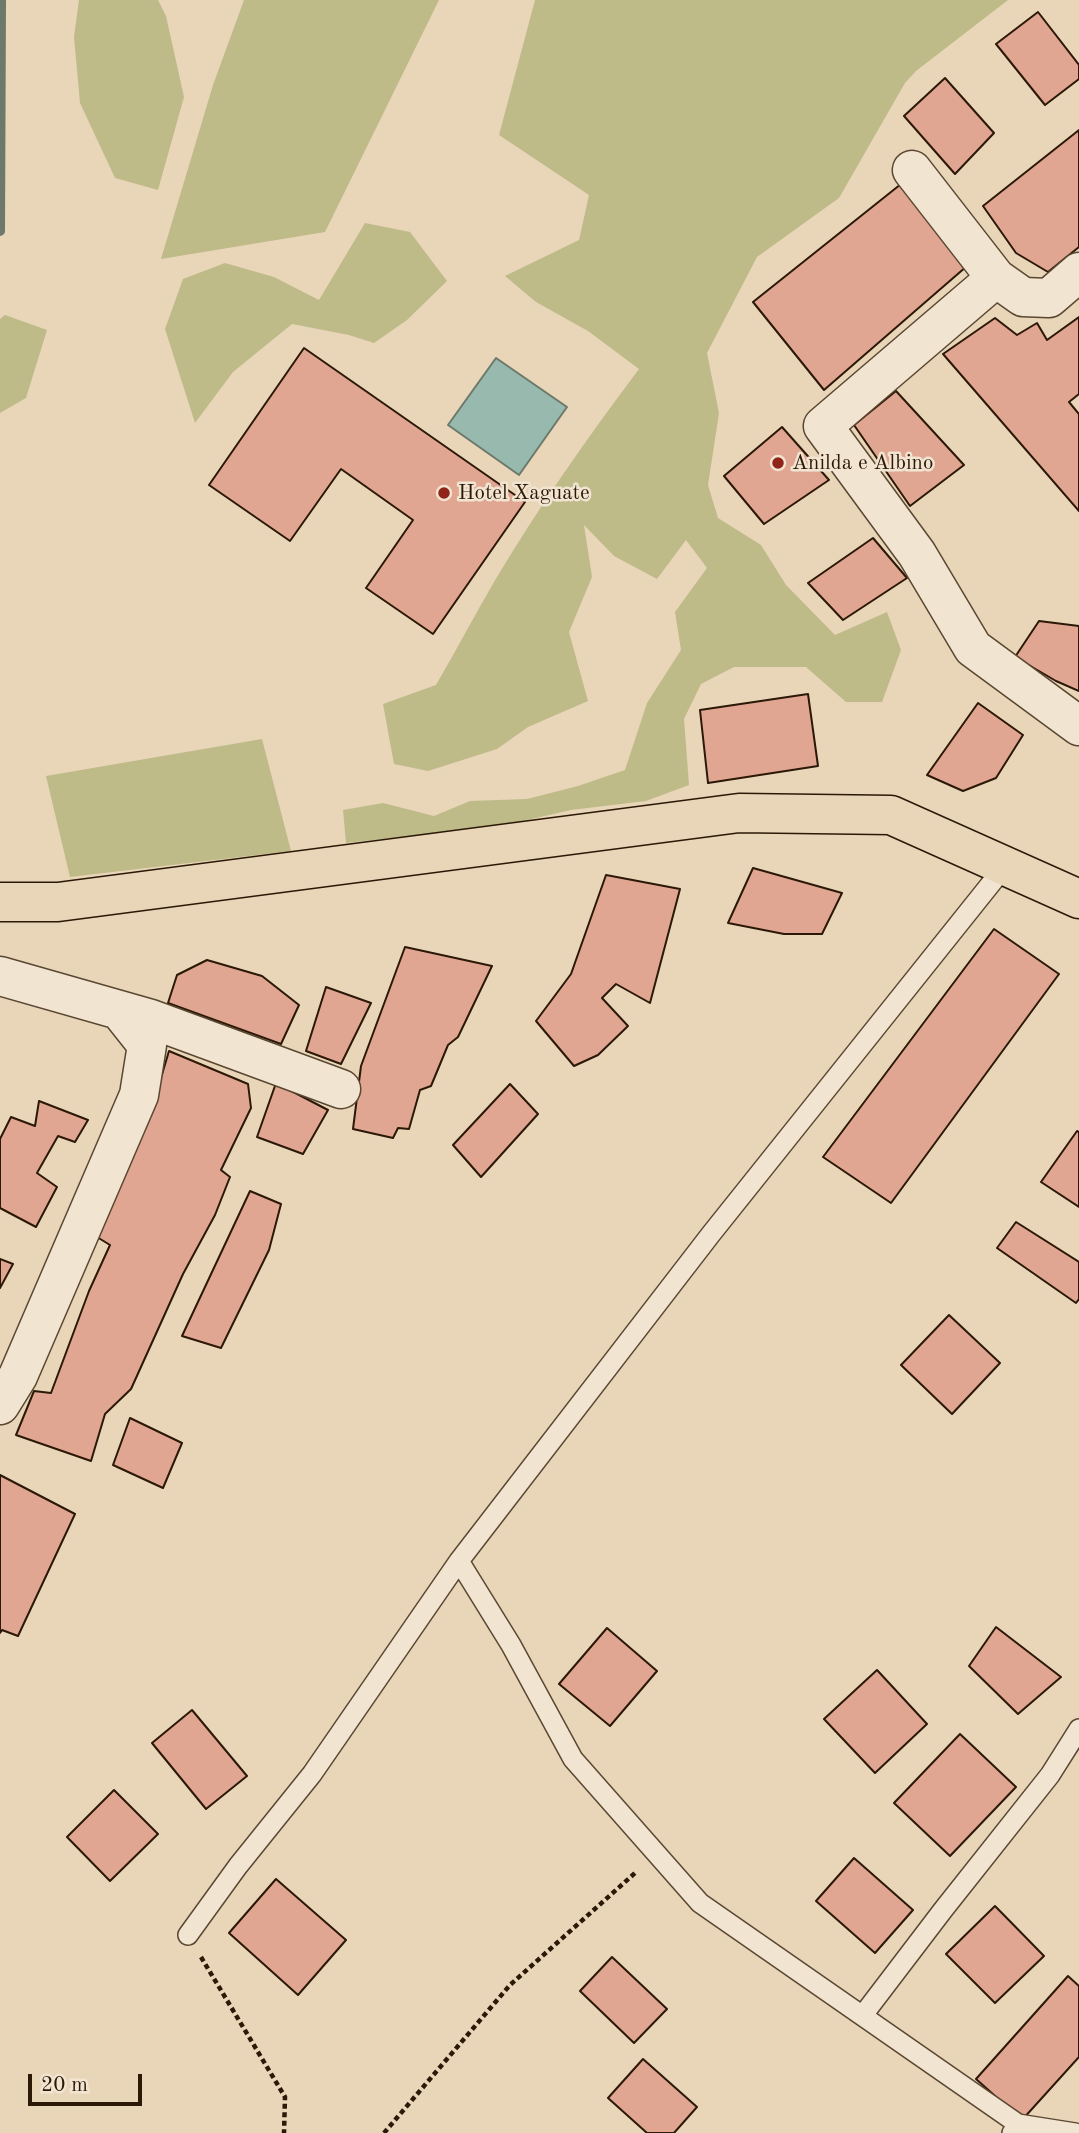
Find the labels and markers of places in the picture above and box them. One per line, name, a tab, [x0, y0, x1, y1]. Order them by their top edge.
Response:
place label: Anilda e Albino	[792, 450, 933, 476]
marker: Anilda e Albino	[770, 455, 786, 471]
place label: Hotel Xaguate	[458, 480, 590, 506]
marker: Hotel Xaguate	[436, 485, 452, 501]

